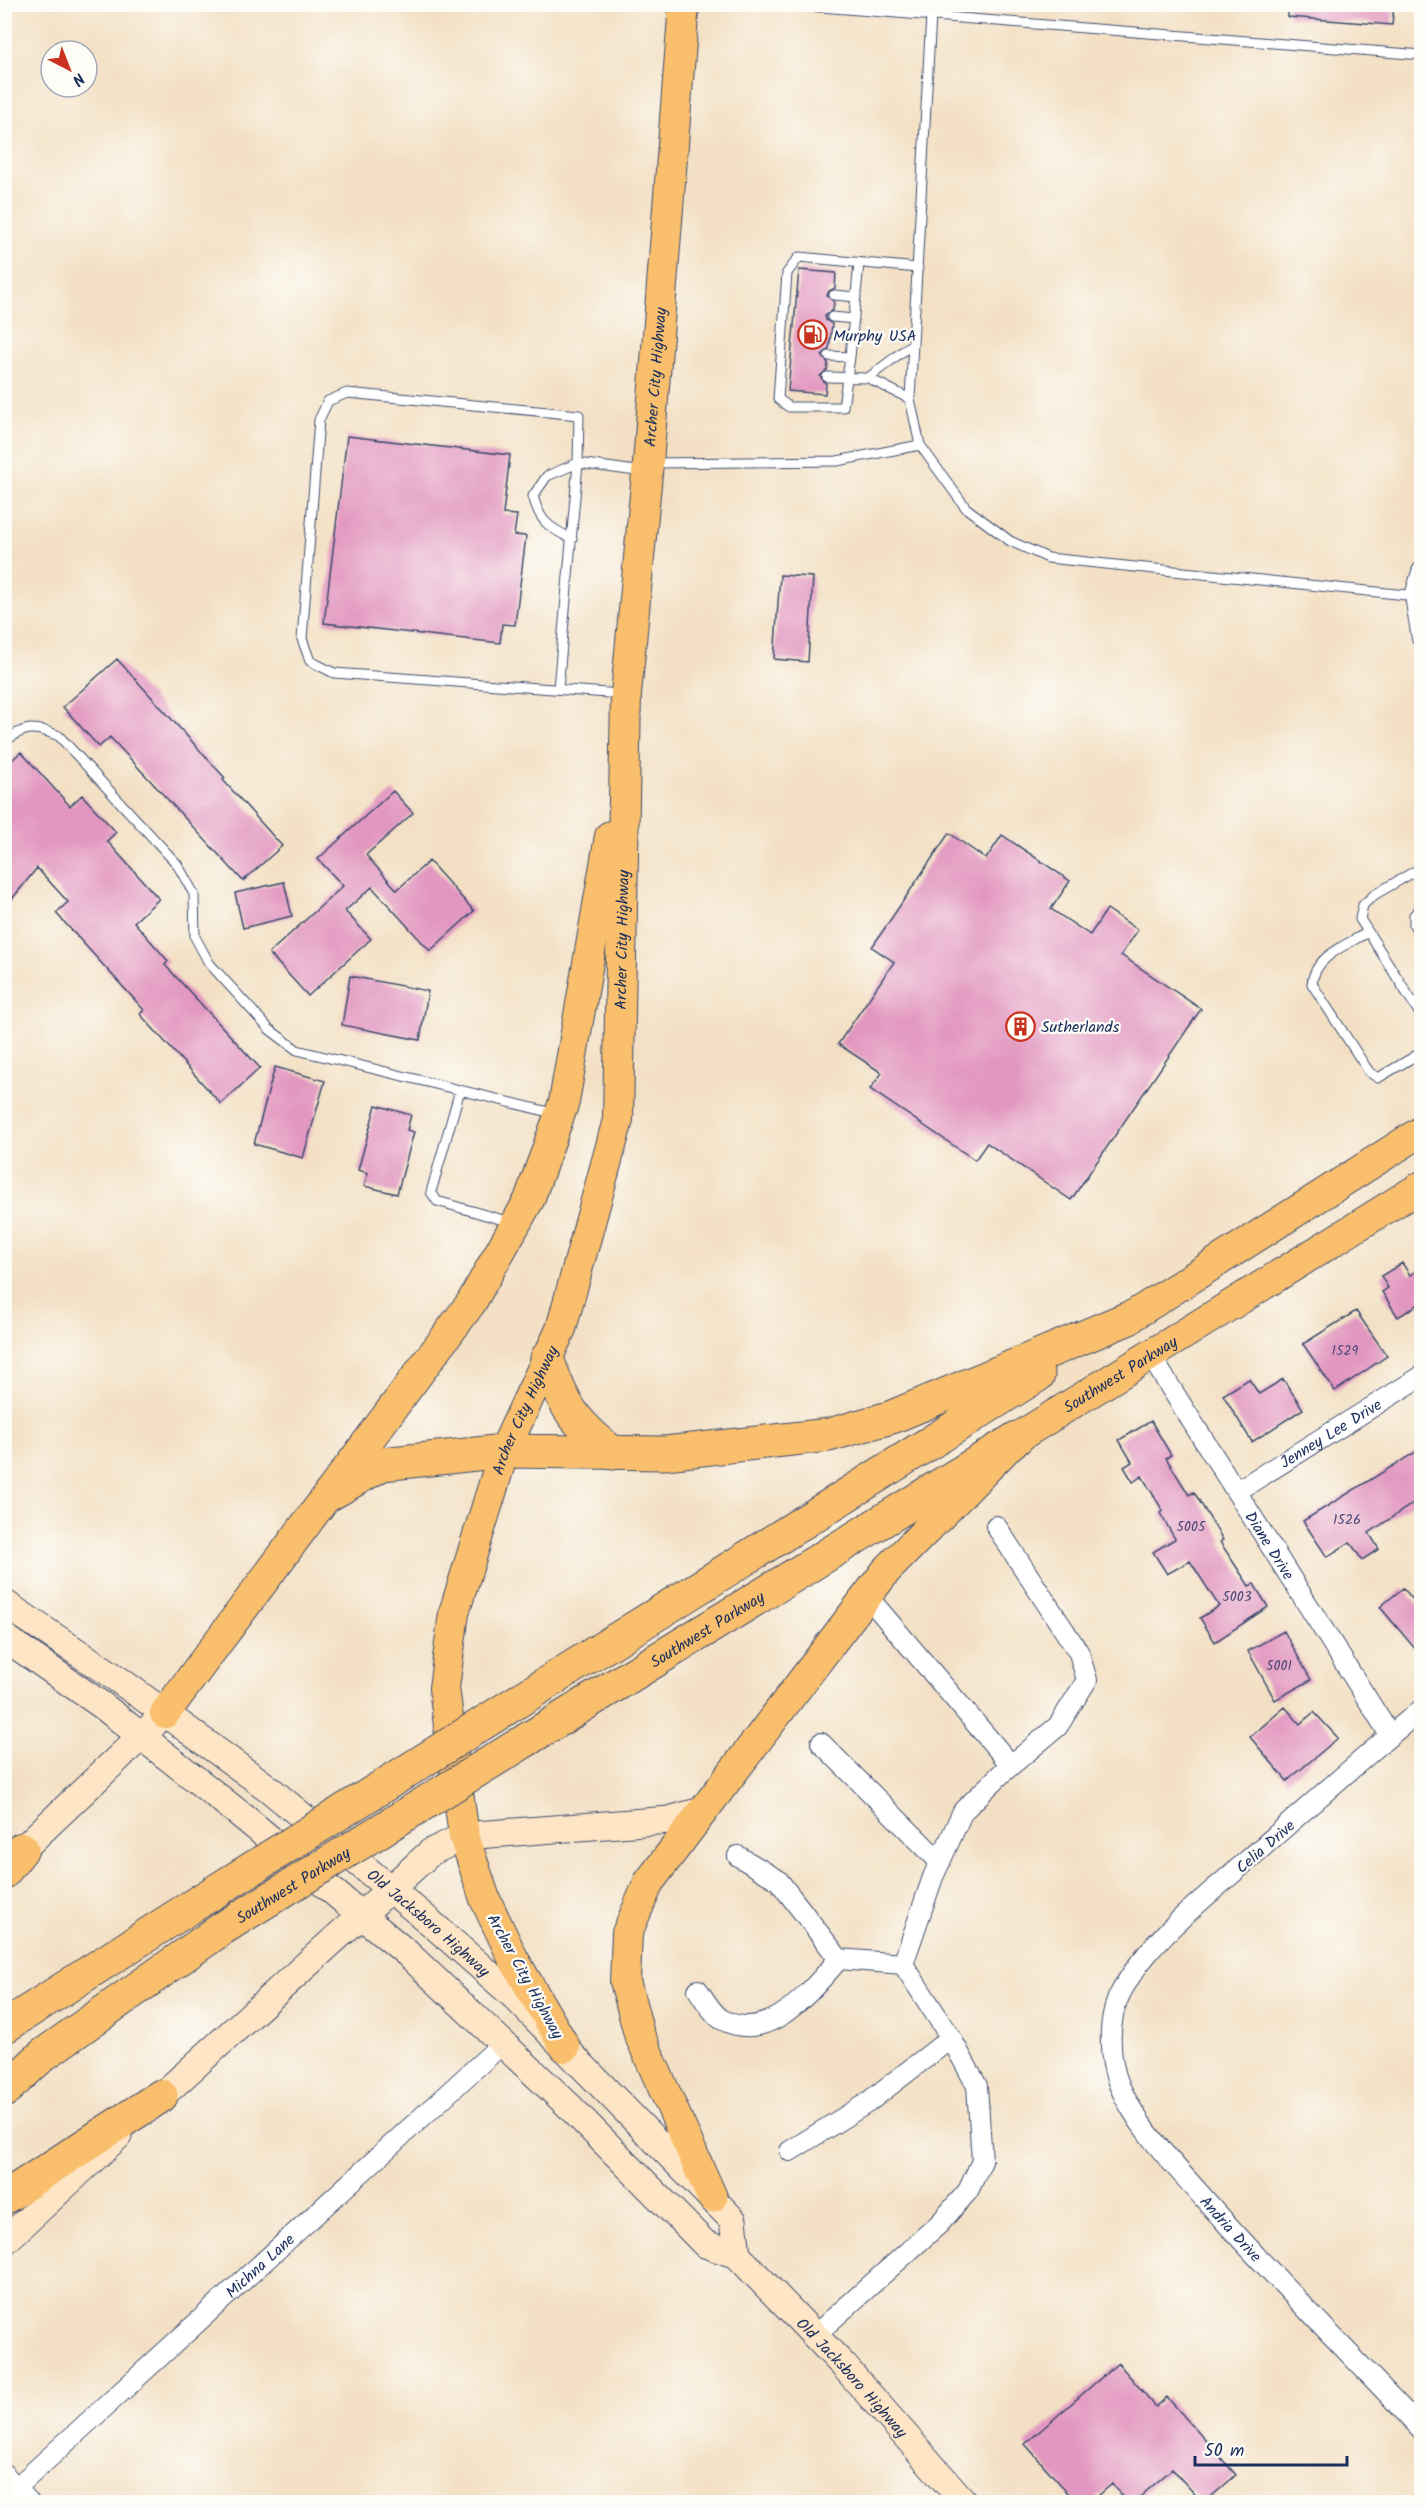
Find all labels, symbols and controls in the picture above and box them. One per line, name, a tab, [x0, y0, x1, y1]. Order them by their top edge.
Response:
north arrow	[39, 39, 99, 99]
text: N	[66, 66, 90, 92]
street label: Archer City Highway	[638, 306, 674, 448]
fuel station icon: Murphy USA	[796, 319, 828, 351]
place label: Murphy USA	[833, 324, 917, 349]
street label: Archer City Highway	[609, 869, 637, 1010]
building icon: Sutherlands	[1004, 1010, 1036, 1042]
place label: Sutherlands	[1041, 1015, 1119, 1040]
street label: Southwest Parkway	[1059, 1330, 1183, 1420]
house number: 1529	[1332, 1340, 1359, 1362]
street label: Archer City Highway	[486, 1341, 566, 1478]
street label: Jenney Lee Drive	[1275, 1393, 1387, 1475]
street label: Diane Drive	[1238, 1507, 1300, 1585]
house number: 1526	[1333, 1509, 1361, 1531]
house number: 5005	[1176, 1516, 1207, 1538]
street label: Southwest Parkway	[645, 1585, 770, 1675]
house number: 5003	[1222, 1586, 1252, 1608]
house number: 5001	[1266, 1655, 1292, 1677]
street label: Celia Drive	[1231, 1814, 1301, 1880]
street label: Southwest Parkway	[231, 1841, 356, 1931]
street label: Old Jacksboro Highway	[361, 1863, 496, 1984]
street label: Archer City Highway	[480, 1910, 570, 2044]
street label: Andria Drive	[1193, 2191, 1267, 2269]
street label: Michna Lane	[220, 2228, 301, 2305]
street label: Old Jacksboro Highway	[790, 2312, 913, 2445]
scale bar	[1195, 2429, 1346, 2467]
text: 50 m	[1204, 2437, 1244, 2466]

